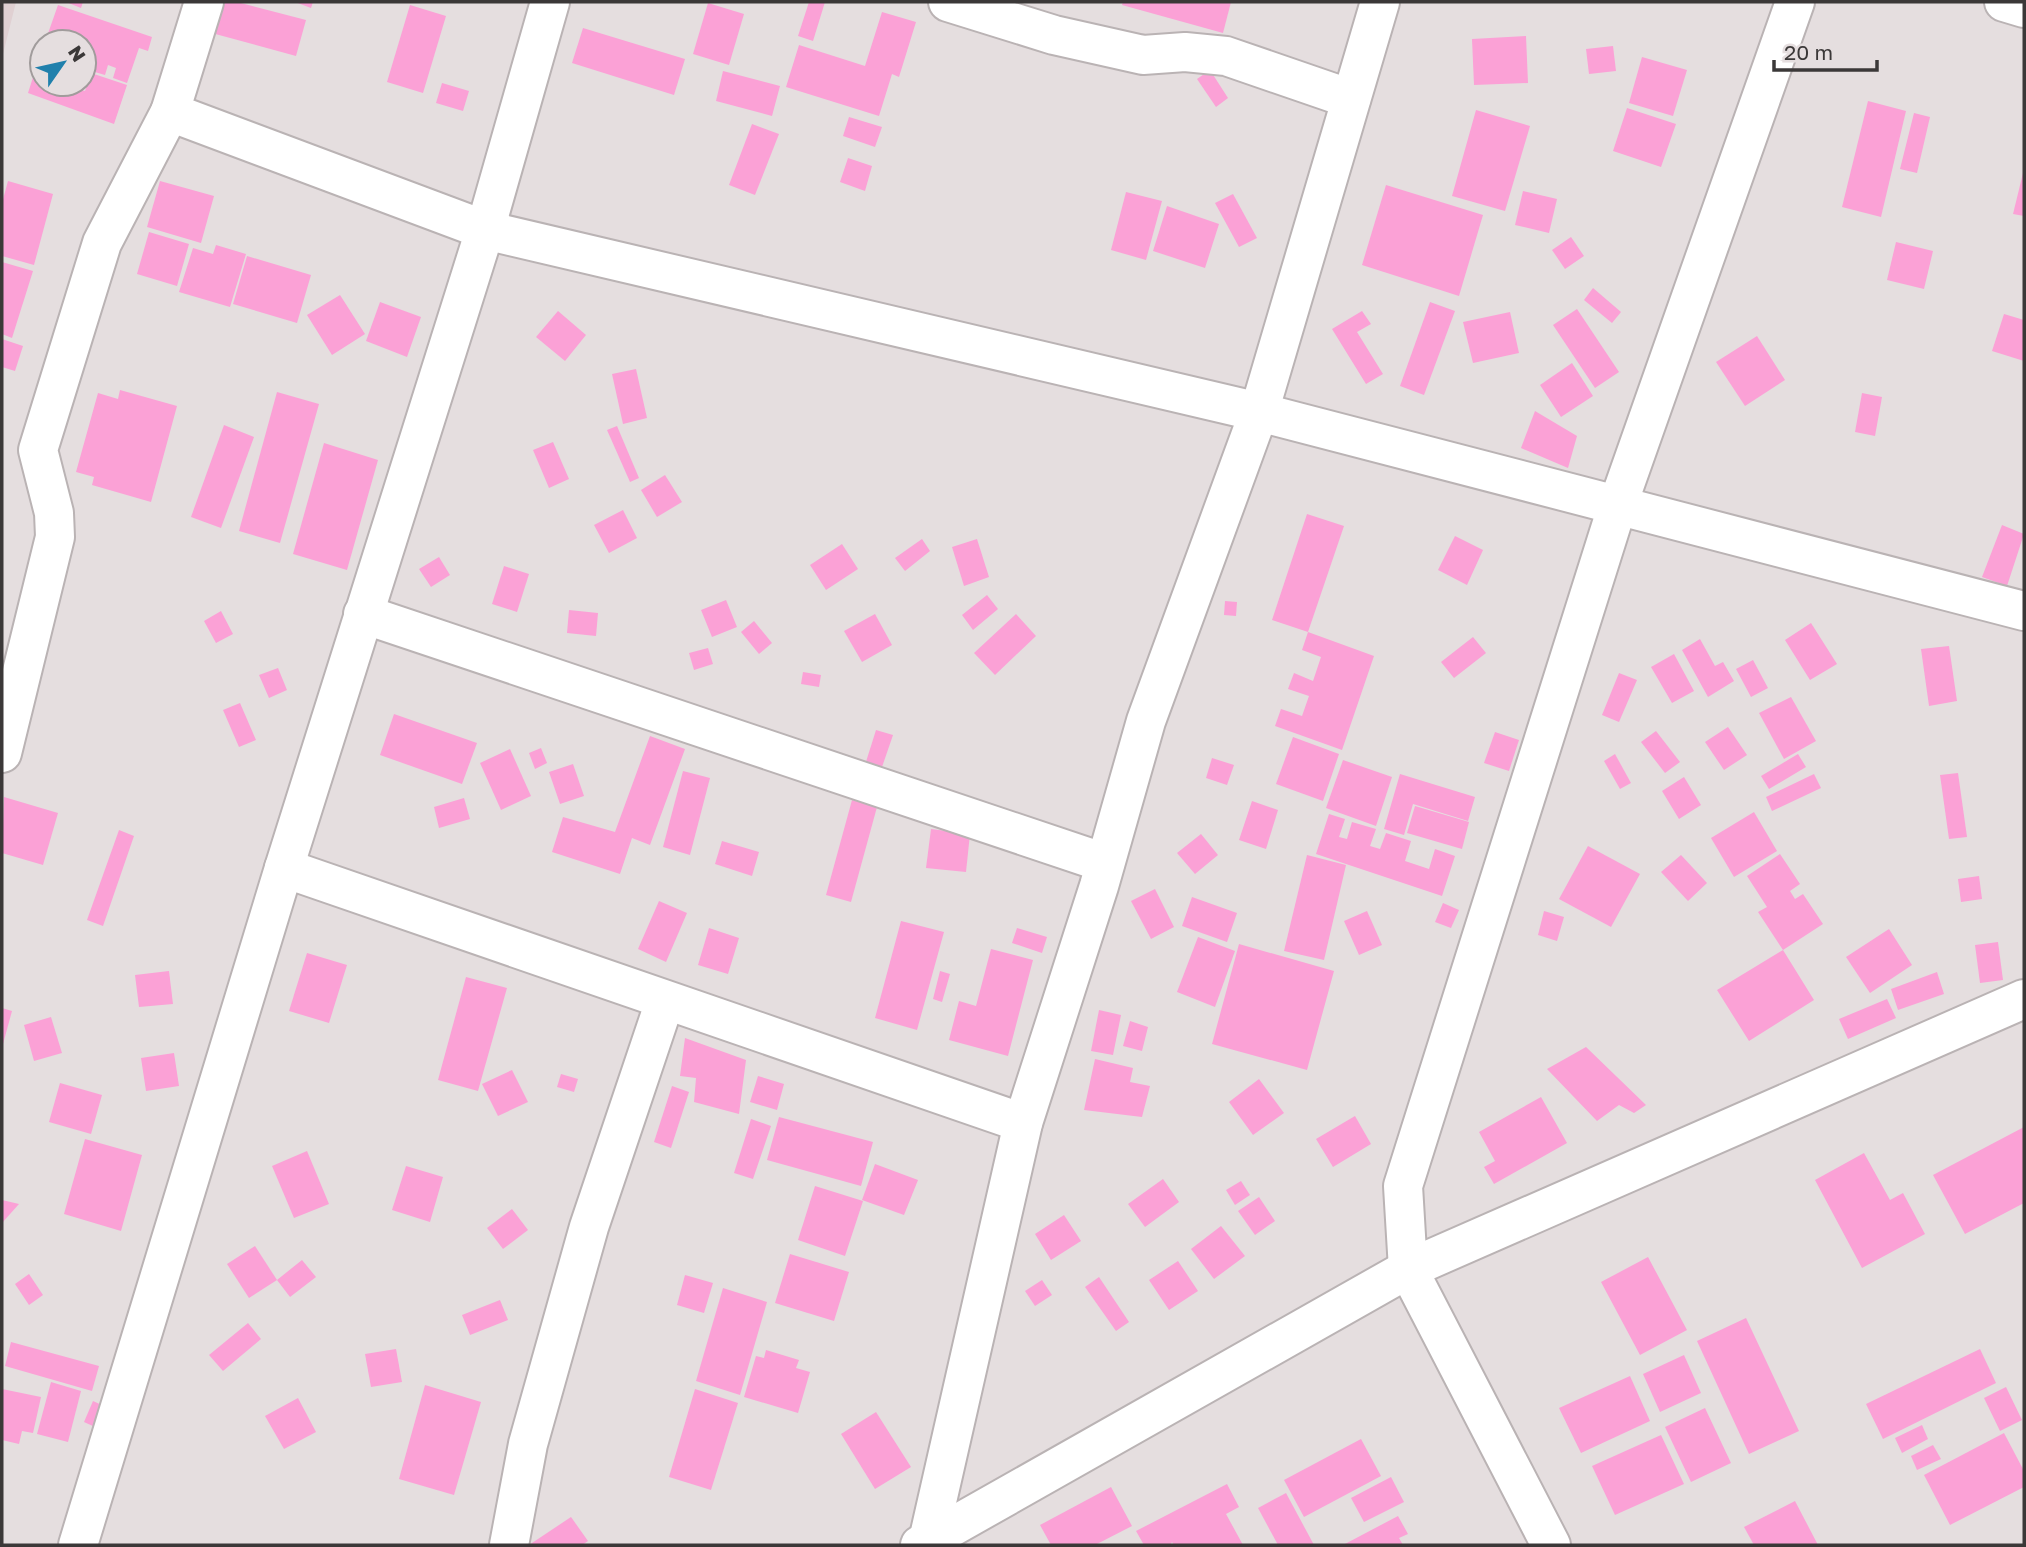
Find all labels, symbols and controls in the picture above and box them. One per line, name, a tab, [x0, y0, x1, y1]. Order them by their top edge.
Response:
north arrow	[28, 28, 98, 98]
scale bar	[1774, 28, 1877, 72]
text: 20 m	[1784, 39, 1833, 65]
text: N	[64, 41, 91, 66]

